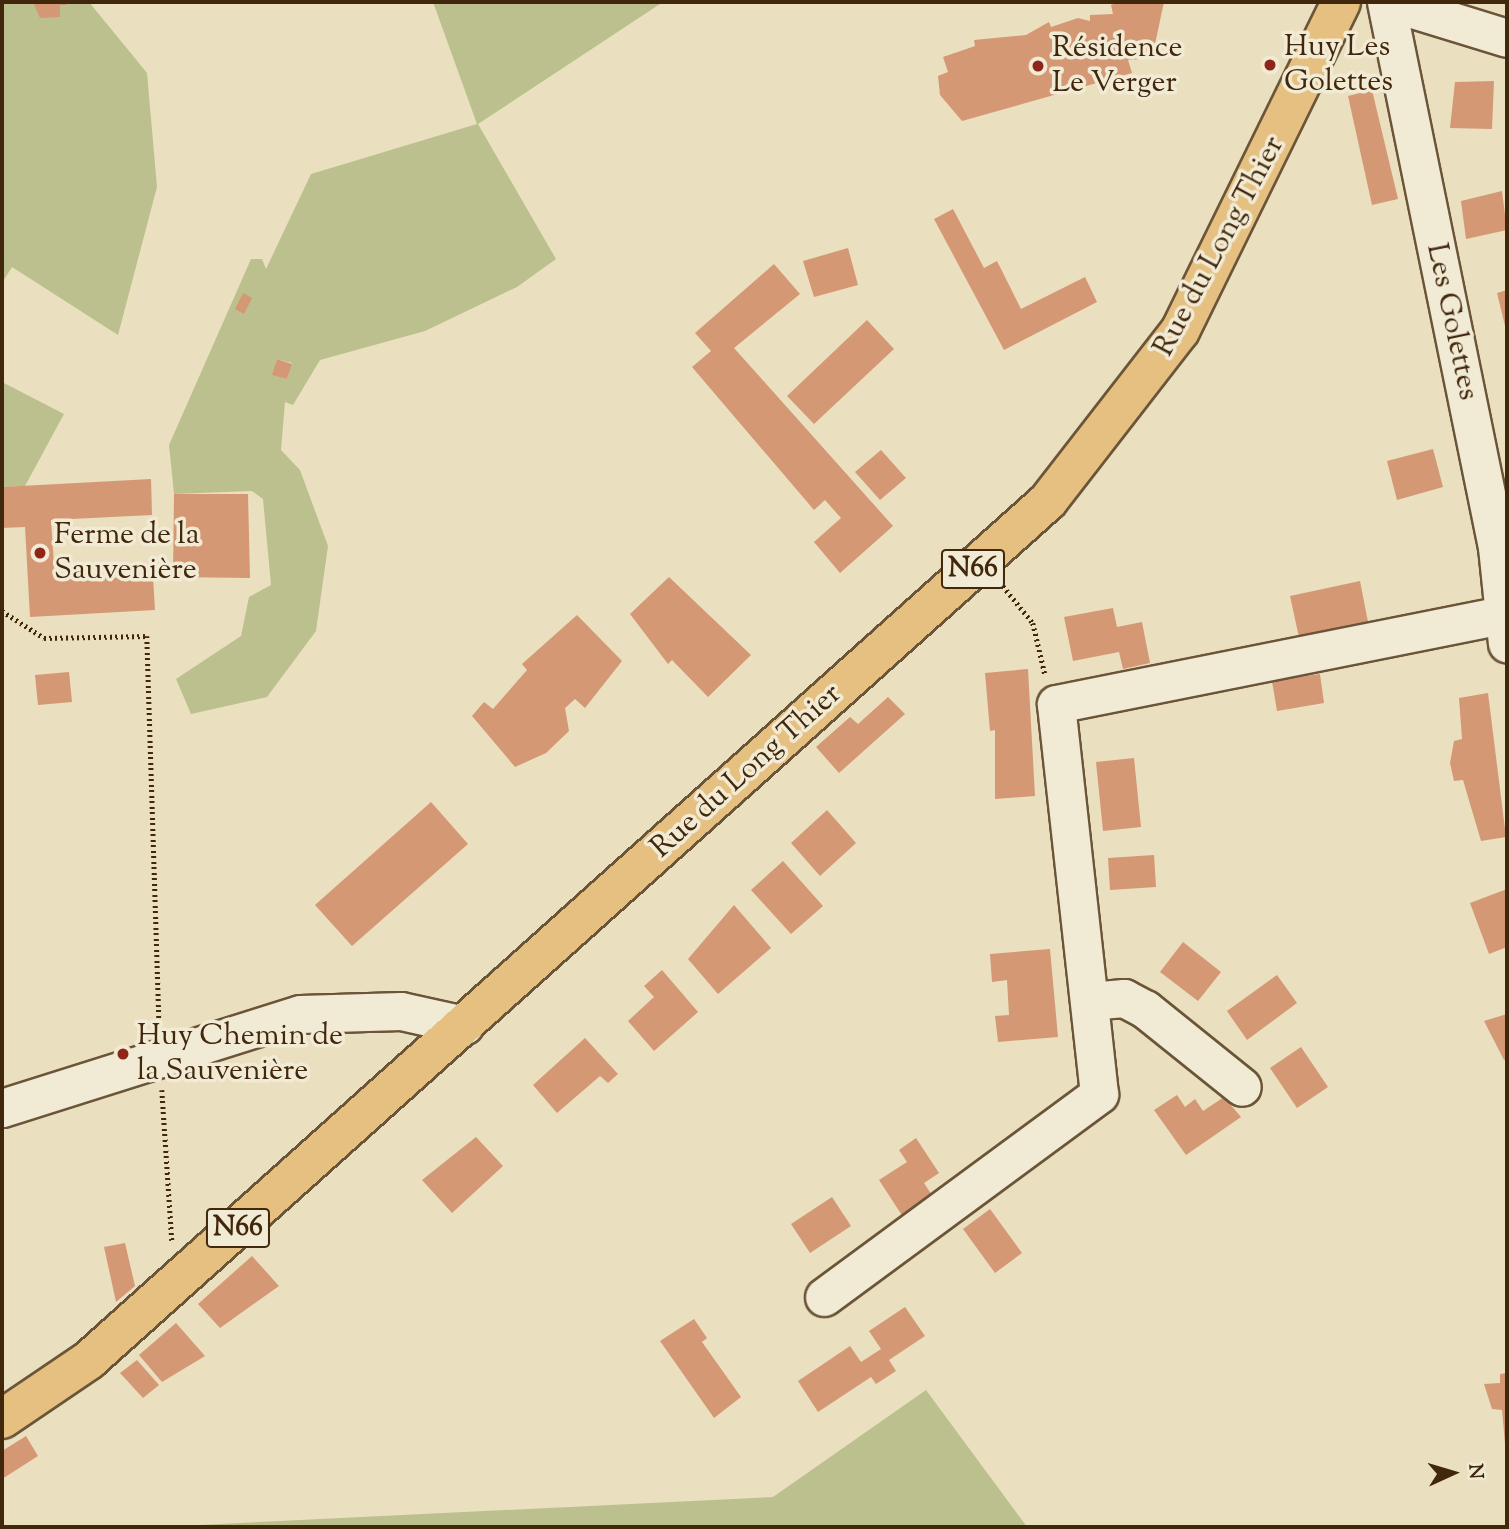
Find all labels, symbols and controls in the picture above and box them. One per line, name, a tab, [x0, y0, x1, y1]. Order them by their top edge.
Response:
place label: Huy Les Golettes	[1284, 30, 1393, 100]
place label: Résidence Le Verger	[1052, 31, 1182, 102]
marker: Huy Les Golettes	[1262, 57, 1278, 73]
marker: Résidence Le Verger	[1030, 58, 1046, 74]
street label: Rue du Long Thier	[1147, 131, 1293, 363]
street label: Les Golettes	[1417, 240, 1485, 404]
place label: Ferme de la Sauvenière	[54, 518, 199, 588]
road number: N66	[940, 544, 1006, 594]
marker: Ferme de la Sauvenière	[32, 545, 48, 561]
street label: Rue du Long Thier	[644, 677, 850, 867]
place label: Huy Chemin de la Sauvenière	[137, 1019, 343, 1090]
marker: Huy Chemin de la Sauvenière	[115, 1046, 131, 1062]
road number: N66	[205, 1204, 271, 1252]
north arrow	[1418, 1438, 1488, 1508]
text: N	[1460, 1463, 1488, 1480]

